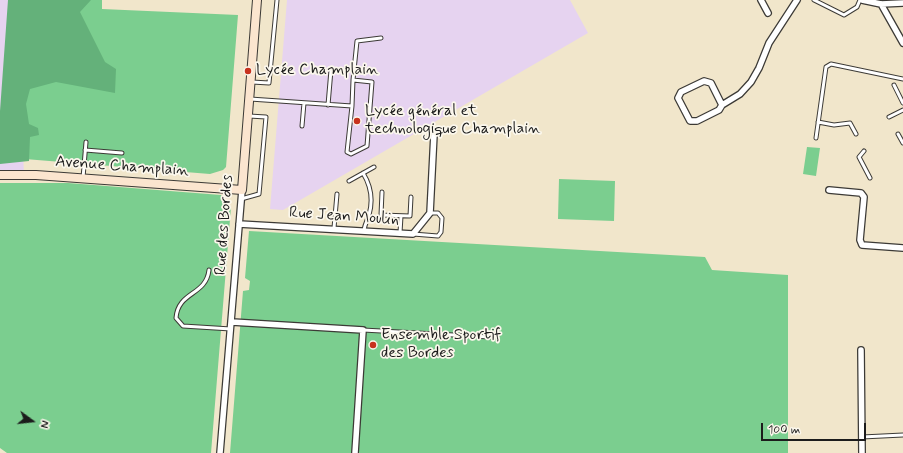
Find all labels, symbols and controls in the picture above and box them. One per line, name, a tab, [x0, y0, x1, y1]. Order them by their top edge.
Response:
place label: Lycée Champlain	[256, 61, 378, 81]
marker: Lycée Champlain	[243, 66, 253, 76]
place label: Lycée général et technologique Champlain	[365, 102, 540, 140]
marker: Lycée général et technologique Champlain	[352, 116, 362, 126]
street label: Avenue Champlain	[55, 153, 189, 181]
street label: Rue des Bordes	[212, 174, 238, 276]
street label: Rue Jean Moulin	[288, 204, 400, 230]
place label: Ensemble Sportif des Bordes	[381, 326, 501, 364]
marker: Ensemble Sportif des Bordes	[368, 340, 378, 350]
north arrow	[12, 401, 52, 441]
scale bar	[763, 415, 868, 441]
text: N	[36, 419, 51, 429]
text: 100 m	[768, 422, 800, 438]

